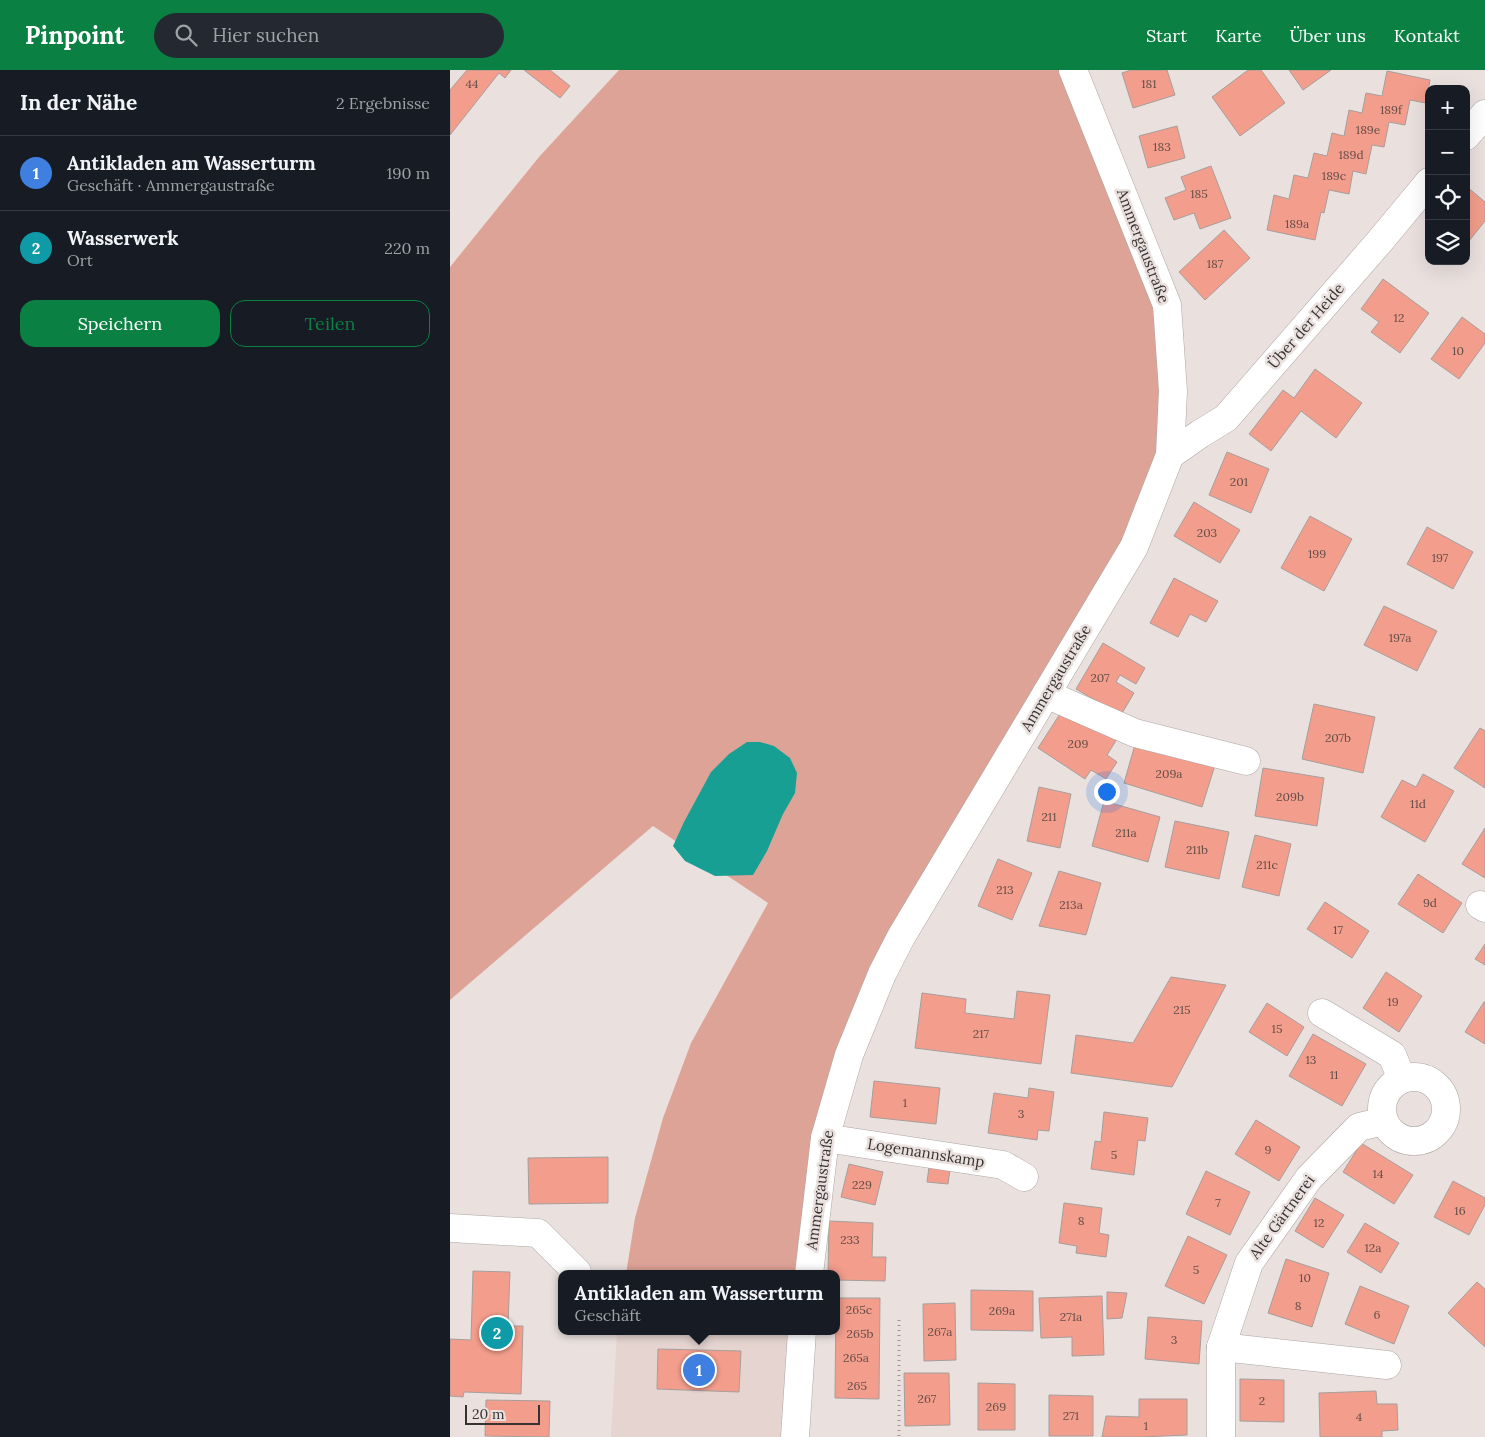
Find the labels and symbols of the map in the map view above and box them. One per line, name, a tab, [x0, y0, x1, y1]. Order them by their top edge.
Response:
house number: 44	[465, 76, 479, 91]
house number: 181	[1141, 76, 1157, 91]
house number: 189f	[1380, 102, 1403, 117]
house number: 189e	[1356, 122, 1381, 137]
house number: 183	[1153, 139, 1171, 154]
house number: 189d	[1338, 147, 1364, 162]
house number: 189c	[1322, 168, 1346, 183]
street label: Ammergaustraße	[1113, 185, 1174, 306]
house number: 185	[1190, 186, 1208, 201]
house number: 189a	[1285, 216, 1309, 231]
house number: 187	[1207, 256, 1224, 271]
street label: Über der Heide	[1263, 279, 1348, 372]
house number: 12	[1394, 310, 1404, 325]
house number: 10	[1452, 343, 1464, 358]
house number: 201	[1230, 474, 1248, 489]
house number: 203	[1197, 525, 1218, 540]
house number: 199	[1308, 546, 1326, 561]
house number: 197	[1432, 550, 1449, 565]
street label: Ammergaustraße	[1016, 621, 1095, 735]
house number: 197a	[1389, 630, 1411, 645]
house number: 207	[1090, 670, 1110, 685]
house number: 207b	[1325, 730, 1351, 745]
house number: 209	[1068, 736, 1088, 751]
house number: 209a	[1155, 766, 1183, 781]
your location	[1094, 779, 1120, 805]
house number: 209b	[1276, 789, 1304, 804]
house number: 11d	[1410, 796, 1426, 811]
house number: 211	[1041, 809, 1057, 824]
house number: 211a	[1115, 825, 1137, 840]
house number: 211b	[1186, 842, 1208, 857]
house number: 211c	[1256, 857, 1278, 872]
house number: 213	[996, 882, 1014, 897]
house number: 9d	[1423, 895, 1437, 910]
house number: 213a	[1059, 897, 1083, 912]
house number: 17	[1333, 922, 1343, 937]
house number: 19	[1387, 994, 1399, 1009]
house number: 215	[1173, 1002, 1191, 1017]
house number: 15	[1272, 1021, 1282, 1036]
house number: 217	[973, 1026, 990, 1041]
house number: 13	[1305, 1052, 1317, 1067]
house number: 11	[1330, 1067, 1338, 1082]
house number: 1	[903, 1095, 907, 1110]
house number: 3	[1018, 1106, 1025, 1121]
street label: Ammergaustraße	[802, 1129, 837, 1252]
street label: Logemannskamp	[866, 1134, 986, 1171]
house number: 9	[1265, 1142, 1272, 1157]
house number: 5	[1111, 1147, 1117, 1162]
house number: 14	[1373, 1166, 1384, 1181]
street label: Alte Gärtnerei	[1244, 1171, 1318, 1263]
house number: 229	[852, 1177, 872, 1192]
house number: 7	[1215, 1195, 1221, 1210]
house number: 16	[1454, 1203, 1466, 1218]
house number: 8	[1078, 1213, 1085, 1228]
house number: 12	[1314, 1215, 1324, 1230]
house number: 233	[840, 1232, 860, 1247]
house number: 12a	[1364, 1240, 1382, 1255]
house number: 5	[1193, 1262, 1199, 1277]
house number: 10	[1299, 1270, 1311, 1285]
house number: 8	[1295, 1298, 1302, 1313]
house number: 265c	[846, 1302, 872, 1317]
house number: 269a	[989, 1303, 1015, 1318]
house number: 6	[1374, 1307, 1381, 1322]
house number: 271a	[1060, 1309, 1082, 1324]
pin: 2	[481, 1314, 513, 1352]
house number: 267a	[927, 1324, 953, 1339]
house number: 265b	[847, 1326, 873, 1341]
house number: 3	[1171, 1332, 1178, 1347]
house number: 265a	[843, 1350, 869, 1365]
pin: 1	[683, 1351, 715, 1389]
house number: 265	[847, 1378, 867, 1393]
house number: 267	[918, 1391, 937, 1406]
house number: 2	[1259, 1393, 1265, 1408]
house number: 269	[986, 1399, 1006, 1414]
scale bar	[465, 1402, 540, 1425]
house number: 271	[1063, 1408, 1079, 1423]
house number: 4	[1356, 1409, 1363, 1424]
house number: 1	[1144, 1418, 1148, 1433]

